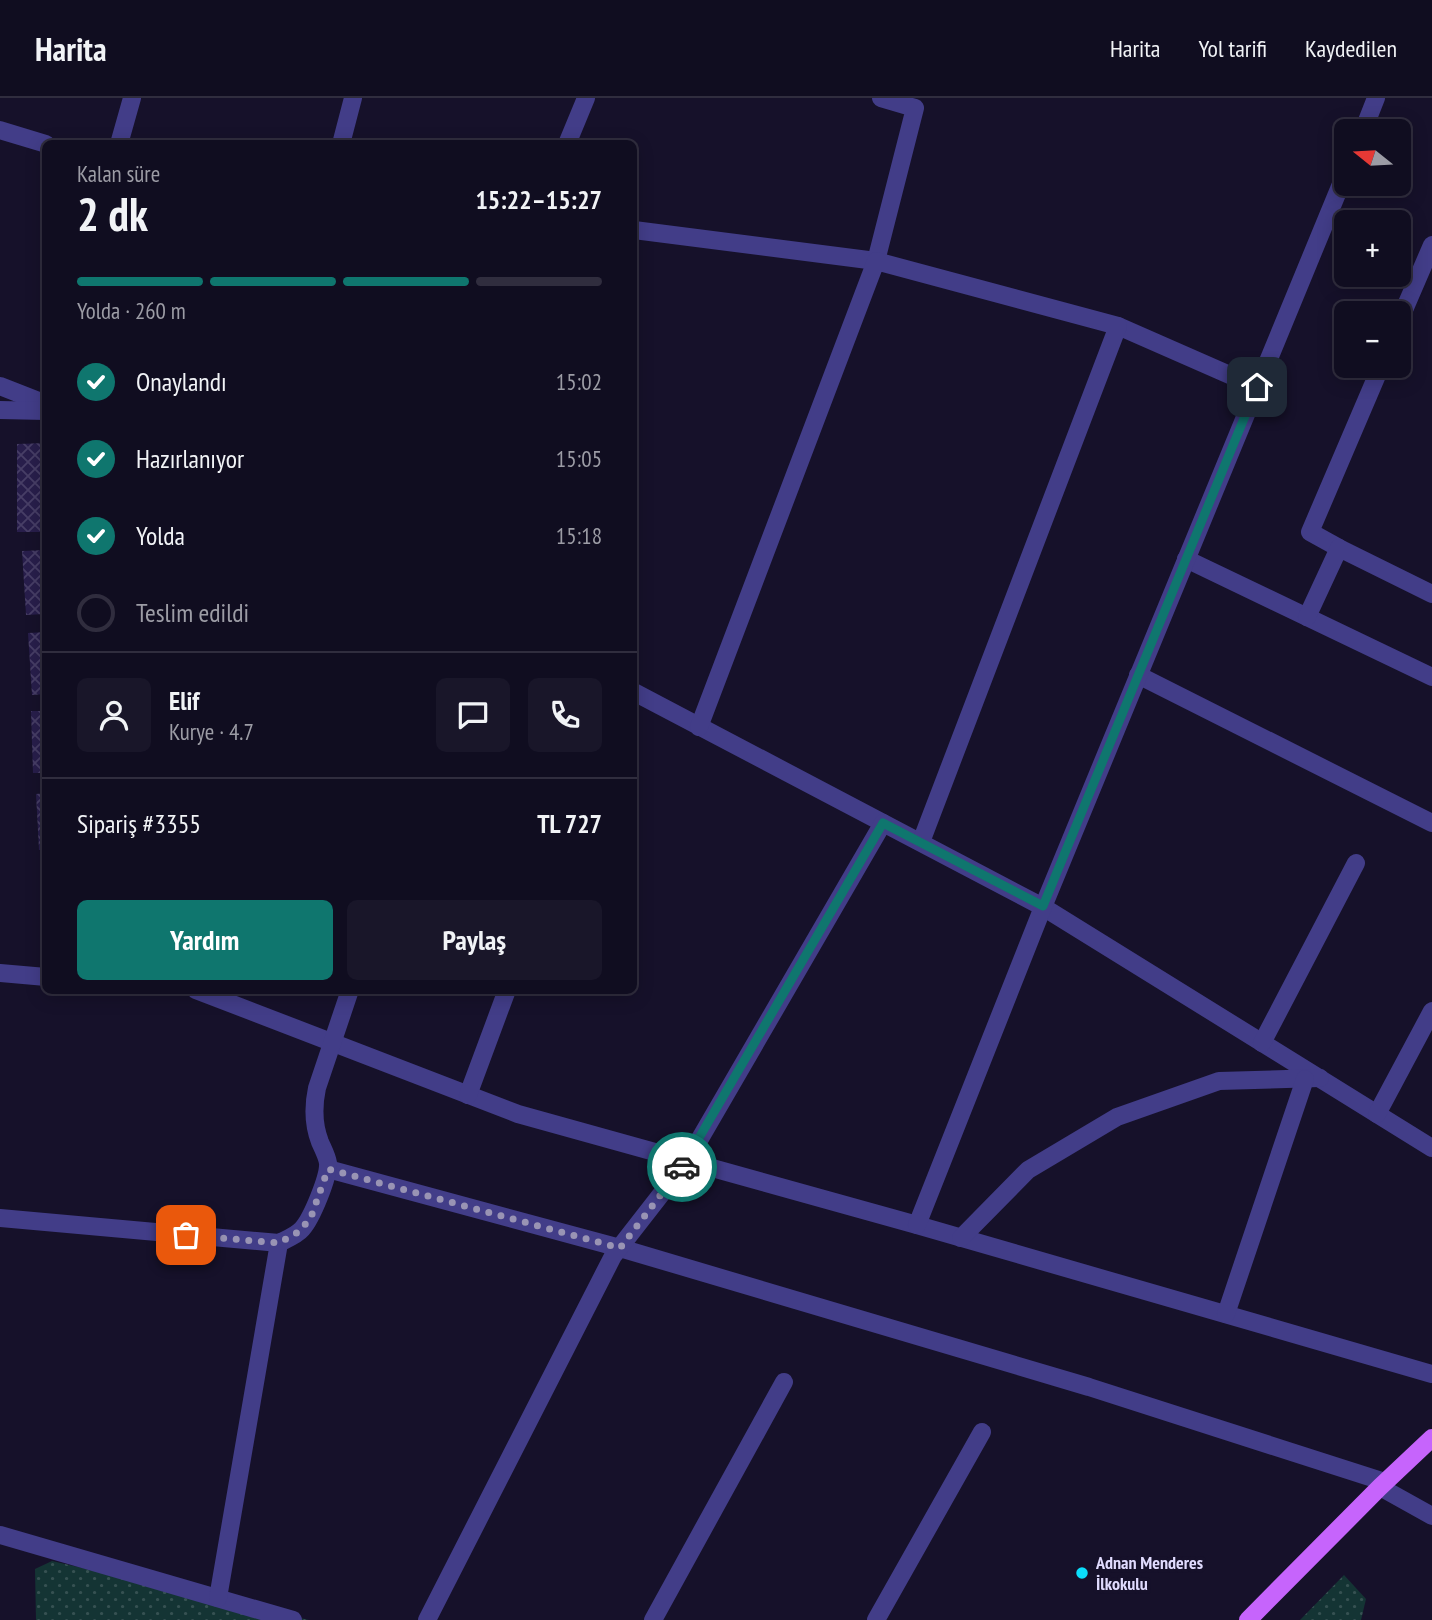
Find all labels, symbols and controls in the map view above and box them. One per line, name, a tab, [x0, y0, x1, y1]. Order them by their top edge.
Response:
text: Harita	[35, 27, 107, 70]
text: Harita	[1110, 33, 1160, 64]
text: Yol tarifi	[1198, 33, 1267, 64]
text: Kaydedilen	[1305, 33, 1397, 64]
north arrow	[1334, 119, 1410, 196]
map controls	[1334, 119, 1411, 378]
text: Kalan süre	[77, 159, 160, 188]
text: 15:22–15:27	[475, 183, 602, 216]
text: 2 dk	[77, 184, 148, 244]
button: +	[1334, 210, 1411, 287]
text: Yolda · 260 m	[77, 296, 186, 325]
button: −	[1334, 301, 1411, 378]
pin	[1227, 357, 1287, 417]
icon: check	[77, 363, 115, 401]
text: Onaylandı	[136, 365, 227, 398]
text: 15:02	[556, 367, 602, 396]
icon: home	[1238, 368, 1276, 406]
icon: check	[77, 440, 115, 478]
text: Hazırlanıyor	[136, 442, 244, 475]
text: 15:05	[556, 444, 602, 473]
icon: check	[77, 517, 115, 555]
text: Yolda	[136, 519, 185, 552]
text: 15:18	[556, 521, 602, 550]
text: Teslim edildi	[136, 596, 249, 629]
button: person	[77, 678, 151, 752]
button: chat	[436, 678, 510, 752]
button: phone	[528, 678, 602, 752]
text: Elif	[169, 684, 199, 717]
text: Kurye · 4.7	[169, 717, 254, 746]
text: Sipariş #3355	[77, 807, 201, 840]
text: TL 727	[537, 807, 602, 840]
button: Yardım	[77, 900, 333, 980]
button: Paylaş	[347, 900, 602, 980]
courier	[647, 1132, 717, 1202]
icon: car	[663, 1148, 701, 1186]
pin	[156, 1205, 216, 1265]
icon: bag	[167, 1216, 205, 1254]
place label: Adnan Menderes İlkokulu	[1095, 1551, 1203, 1595]
marker: Adnan Menderes İlkokulu	[1074, 1565, 1090, 1581]

